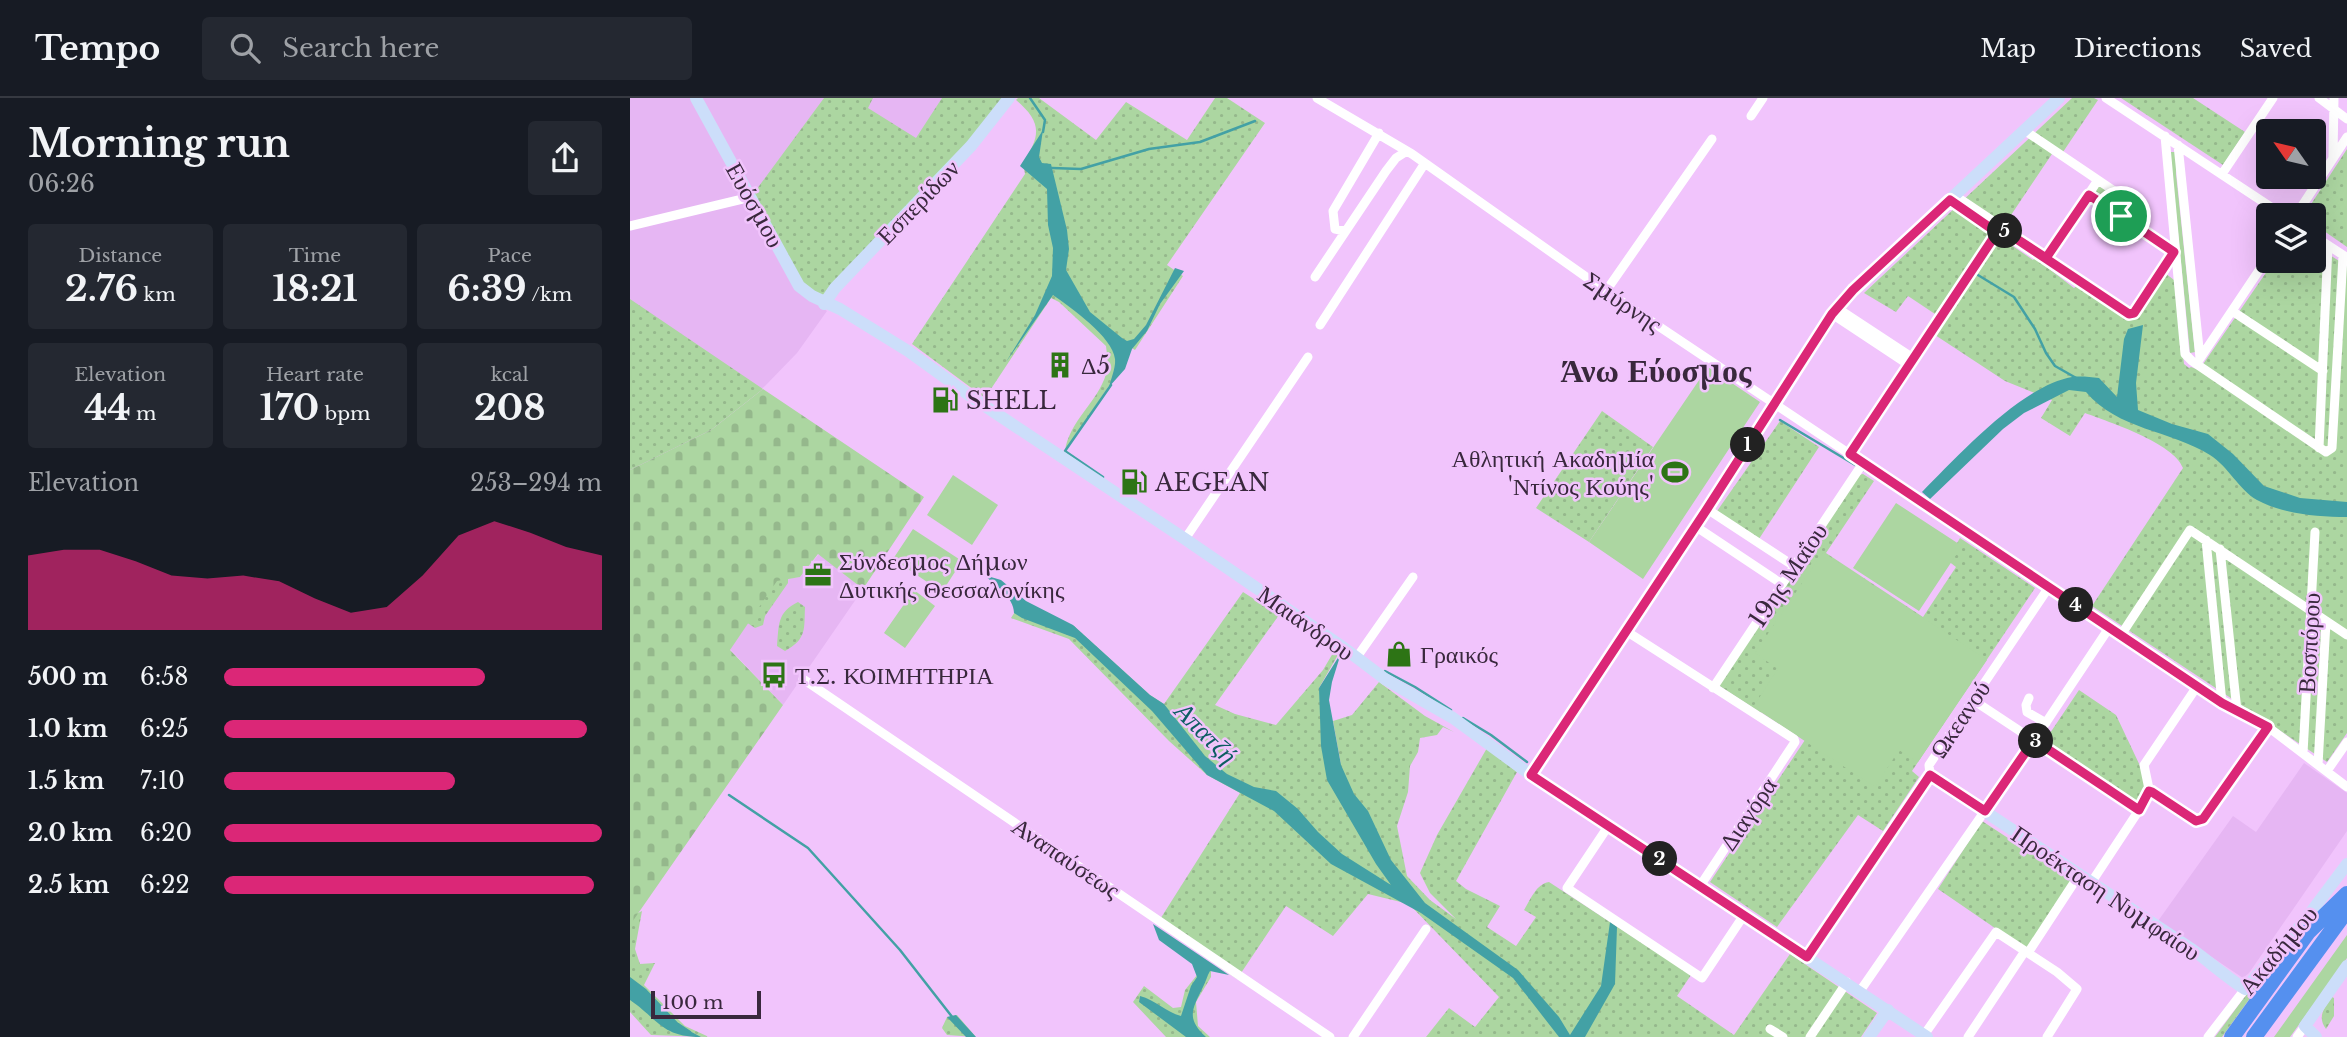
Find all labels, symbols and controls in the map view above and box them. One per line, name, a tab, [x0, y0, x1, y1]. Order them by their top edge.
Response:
search box	[202, 17, 692, 80]
text: Tempo	[35, 28, 160, 69]
icon: search	[226, 29, 264, 67]
text: Search here	[282, 32, 439, 64]
text: Map	[1980, 34, 2036, 63]
text: Directions	[2074, 34, 2202, 63]
text: Saved	[2240, 34, 2312, 63]
north arrow	[2256, 119, 2326, 189]
map controls	[2256, 119, 2326, 273]
text: Morning run	[28, 120, 290, 167]
button: share	[528, 121, 602, 195]
street label: Εσπερίδων	[871, 154, 965, 250]
street label: Ευόσμου	[720, 157, 790, 253]
text: 06:26	[28, 170, 95, 198]
pin	[2091, 186, 2151, 246]
icon: arrive	[2102, 197, 2140, 235]
button: layers	[2256, 203, 2326, 273]
pin: 5	[1988, 214, 2022, 248]
text: 5	[1999, 219, 2010, 242]
text: Distance	[78, 244, 162, 267]
text: Time	[289, 244, 341, 267]
text: Pace	[487, 244, 532, 267]
street label: Σμύρνης	[1578, 265, 1668, 339]
text: 2.76	[65, 267, 138, 310]
text: 18:21	[272, 267, 358, 310]
text: 6:39	[447, 267, 527, 310]
text: km	[138, 283, 176, 306]
text: /km	[527, 283, 572, 306]
building icon: Δ5	[1045, 350, 1075, 380]
place label: Δ5	[1081, 351, 1110, 380]
district label: Άνω Εύοσμος	[1561, 351, 1752, 391]
text: Elevation	[74, 363, 166, 386]
text: Heart rate	[266, 363, 364, 386]
text: kcal	[491, 363, 529, 386]
fuel station icon: SHELL	[930, 385, 960, 415]
text: 44	[84, 386, 131, 429]
text: 170	[260, 386, 319, 429]
text: 208	[474, 386, 545, 429]
place label: SHELL	[966, 386, 1056, 415]
text: m	[131, 402, 156, 425]
text: bpm	[319, 402, 370, 425]
pin: 1	[1730, 428, 1766, 462]
text: 1	[1743, 433, 1752, 456]
place label: Αθλητική Ακαδημία 'Ντίνος Κούης'	[1452, 444, 1654, 501]
sports icon: Αθλητική Ακαδημία 'Ντίνος Κούης'	[1660, 457, 1690, 487]
fuel station icon: AEGEAN	[1119, 467, 1149, 497]
place label: AEGEAN	[1154, 468, 1269, 497]
text: Elevation	[28, 469, 139, 497]
text: 253–294 m	[470, 469, 602, 497]
street label: 19ης Μαΐου	[1743, 517, 1833, 633]
place label: Σύνδεσμος Δήμων Δυτικής Θεσσαλονίκης	[839, 547, 1065, 604]
office icon: Σύνδεσμος Δήμων Δυτικής Θεσσαλονίκης	[803, 560, 833, 590]
street label: Μαιάνδρου	[1252, 579, 1360, 667]
pin: 4	[2058, 588, 2094, 622]
street label: Βοσπόρου	[2292, 592, 2326, 694]
text: 4	[2069, 593, 2082, 616]
shop icon: Γραικός	[1384, 639, 1414, 669]
place label: Γραικός	[1420, 640, 1498, 669]
bus stop icon: Τ.Σ. ΚΟΙΜΗΤΗΡΙΑ	[759, 660, 789, 690]
place label: Τ.Σ. ΚΟΙΜΗΤΗΡΙΑ	[795, 661, 994, 690]
text: 500 m	[28, 663, 108, 691]
text: 6:58	[140, 663, 188, 691]
street label: Ωκεανού	[1924, 675, 1996, 763]
water label: Απατζή	[1167, 694, 1244, 771]
text: 1.0 km	[28, 715, 108, 743]
text: 6:25	[140, 715, 189, 743]
pin: 3	[2018, 724, 2054, 758]
text: 3	[2029, 729, 2042, 752]
text: 1.5 km	[28, 767, 105, 795]
text: 7:10	[140, 767, 185, 795]
street label: Διαγόρα	[1713, 772, 1783, 856]
street label: Αναπαύσεως	[1007, 811, 1126, 905]
text: 2.0 km	[28, 819, 113, 847]
text: 6:20	[140, 819, 192, 847]
street label: Προέκταση Νυμφαίου	[2006, 819, 2206, 967]
pin: 2	[1642, 842, 1678, 876]
text: 2	[1653, 847, 1666, 870]
text: 2.5 km	[28, 871, 109, 899]
text: 6:22	[140, 871, 190, 899]
street label: Ακαδήμου	[2233, 900, 2323, 1000]
scale bar	[651, 988, 761, 1020]
text: 100 m	[662, 991, 723, 1014]

